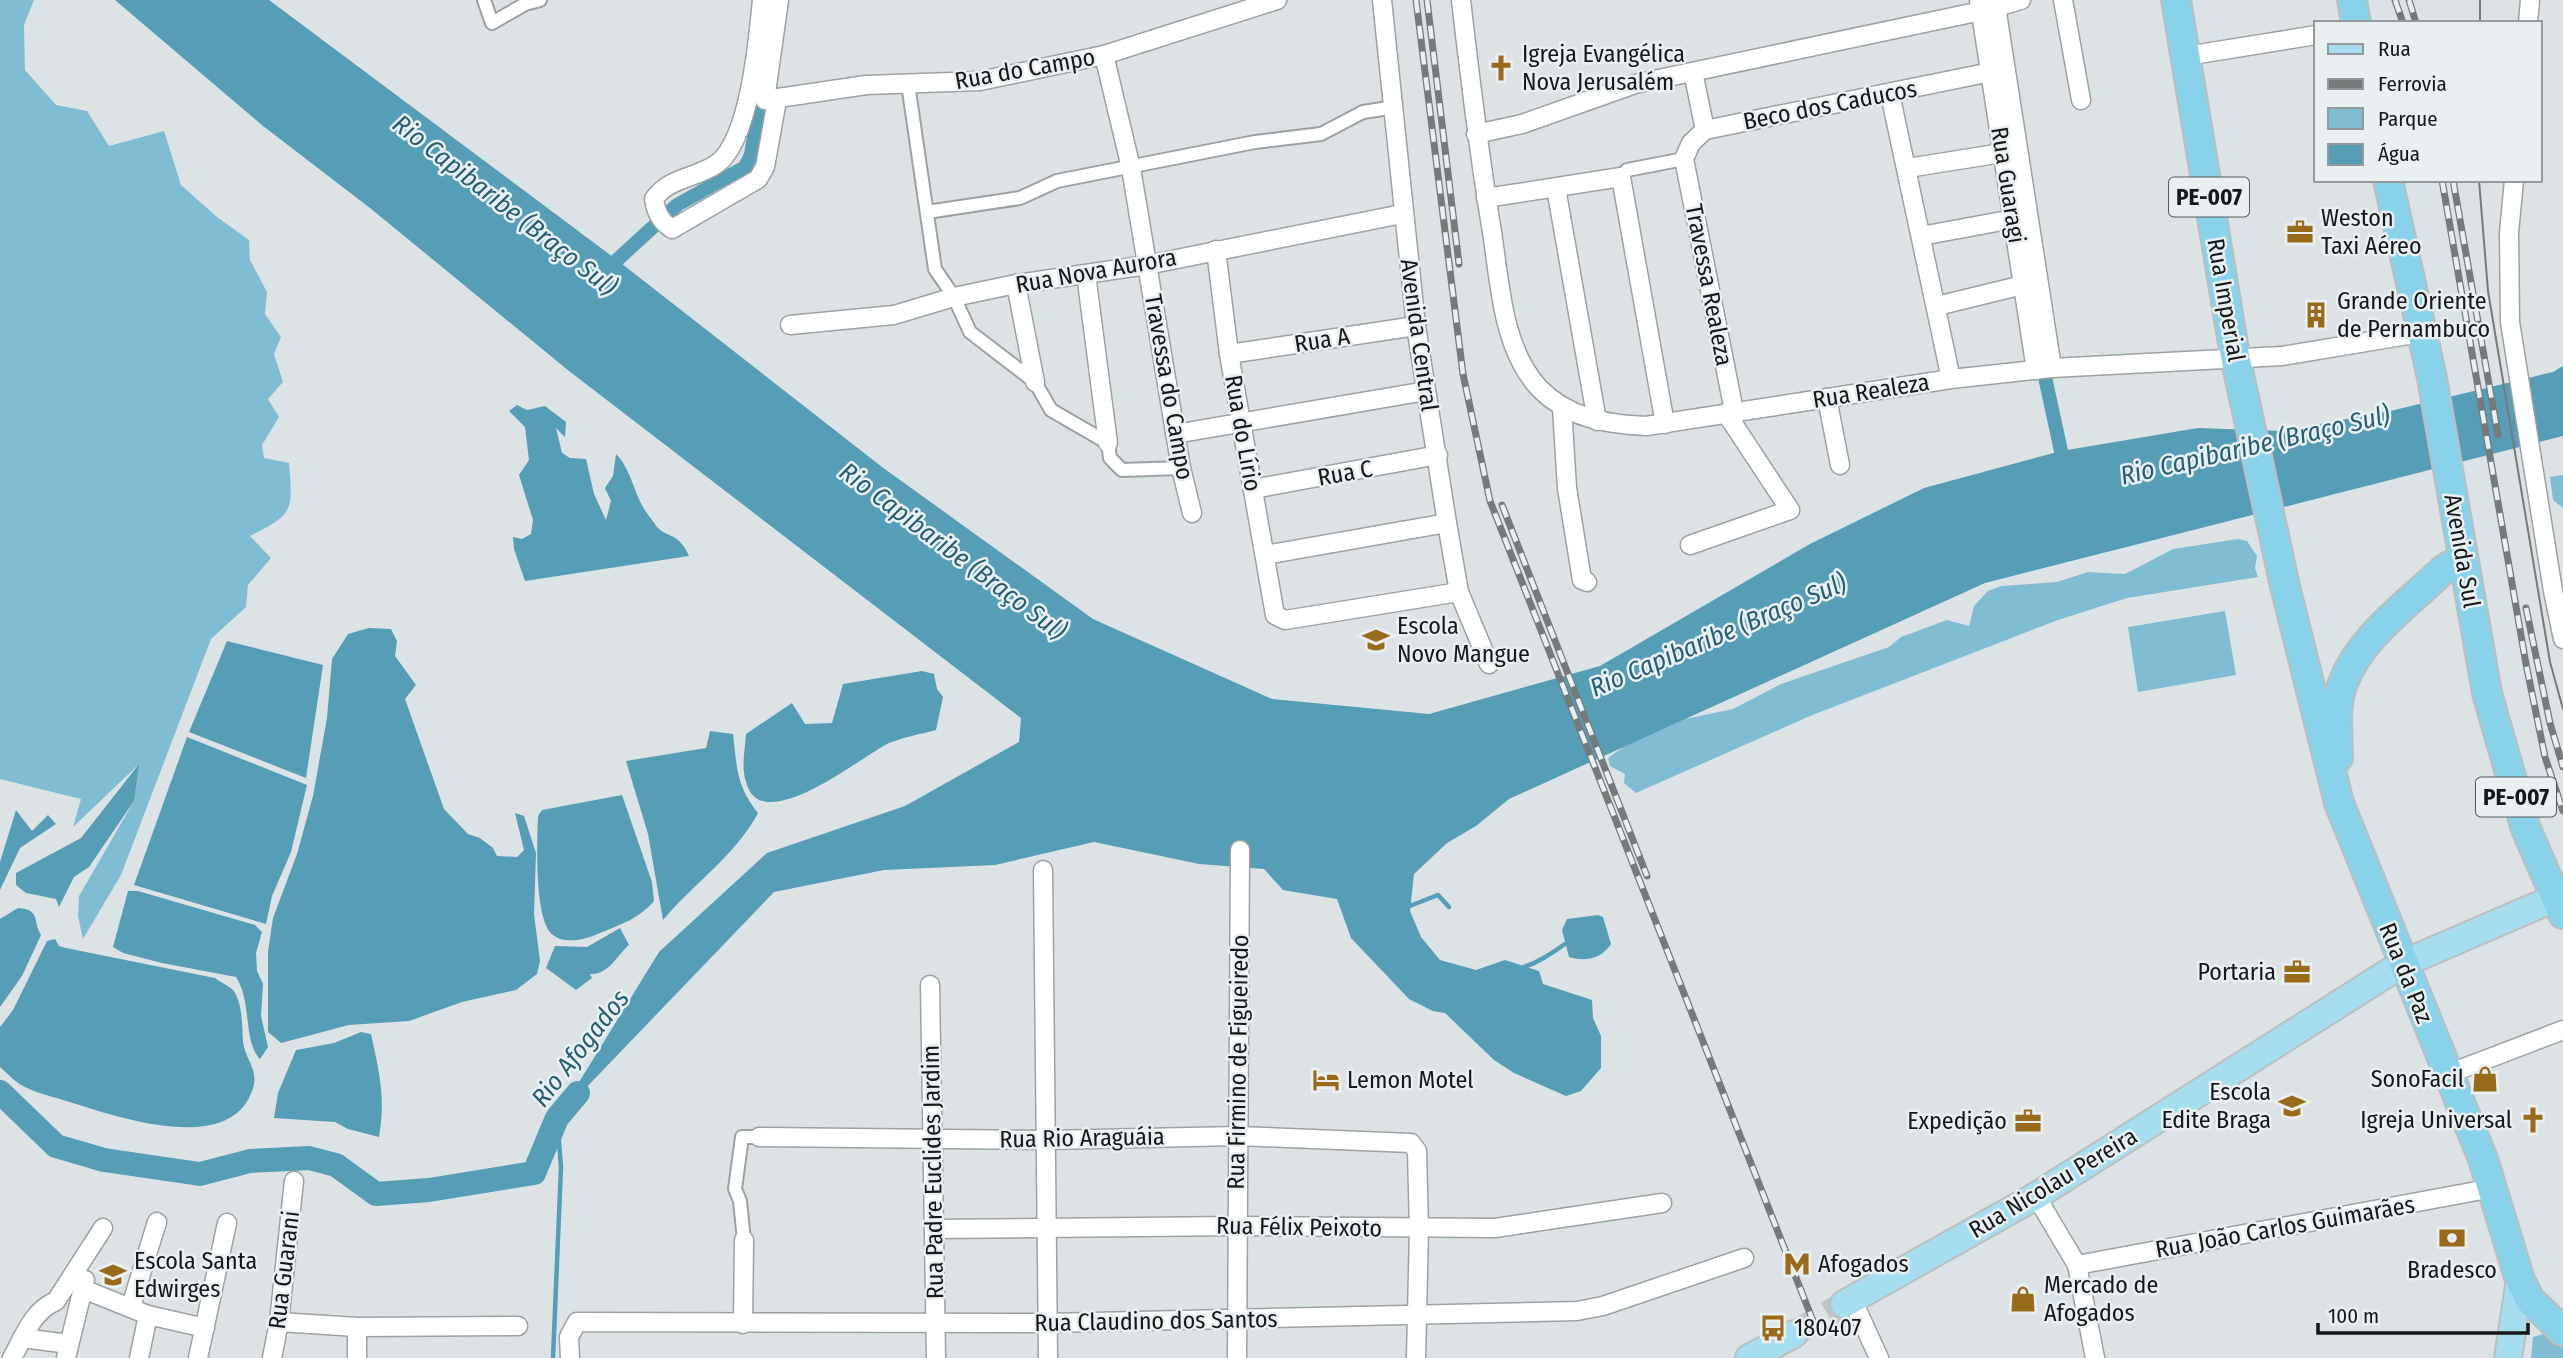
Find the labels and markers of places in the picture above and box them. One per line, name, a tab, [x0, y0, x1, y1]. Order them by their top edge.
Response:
place label: Igreja Evangélica Nova Jerusalém	[1522, 40, 1685, 96]
church icon: Igreja Evangélica Nova Jerusalém	[1486, 53, 1516, 83]
place label: Weston Taxi Aéreo	[2321, 204, 2422, 260]
office icon: Weston Taxi Aéreo	[2285, 217, 2315, 247]
place label: Grande Oriente de Pernambuco	[2337, 287, 2490, 343]
building icon: Grande Oriente de Pernambuco	[2301, 300, 2331, 330]
place label: Escola Novo Mangue	[1397, 612, 1530, 668]
school or university icon: Escola Novo Mangue	[1361, 625, 1391, 655]
office icon: Portaria	[2282, 957, 2312, 987]
place label: Portaria	[2198, 958, 2276, 986]
shop icon: SonoFacil	[2470, 1064, 2500, 1094]
hotel icon: Lemon Motel	[1311, 1065, 1341, 1095]
place label: SonoFacil	[2371, 1065, 2464, 1093]
place label: Lemon Motel	[1347, 1066, 1474, 1094]
place label: Escola Edite Braga	[2161, 1078, 2271, 1134]
school or university icon: Escola Edite Braga	[2277, 1091, 2307, 1121]
church icon: Igreja Universal	[2518, 1105, 2548, 1135]
office icon: Expedição	[2013, 1106, 2043, 1136]
place label: Igreja Universal	[2360, 1106, 2512, 1134]
place label: Expedição	[1907, 1107, 2007, 1135]
bank icon: Bradesco	[2437, 1223, 2467, 1253]
place label: Escola Santa Edwirges	[134, 1247, 257, 1303]
metro station icon: Afogados	[1782, 1249, 1812, 1279]
place label: Afogados	[1818, 1250, 1909, 1278]
place label: Bradesco	[2407, 1256, 2497, 1284]
school or university icon: Escola Santa Edwirges	[98, 1260, 128, 1290]
place label: Mercado de Afogados	[2044, 1271, 2158, 1327]
shop icon: Mercado de Afogados	[2008, 1284, 2038, 1314]
bus stop icon: 180407	[1758, 1313, 1788, 1343]
place label: 180407	[1794, 1314, 1862, 1342]

